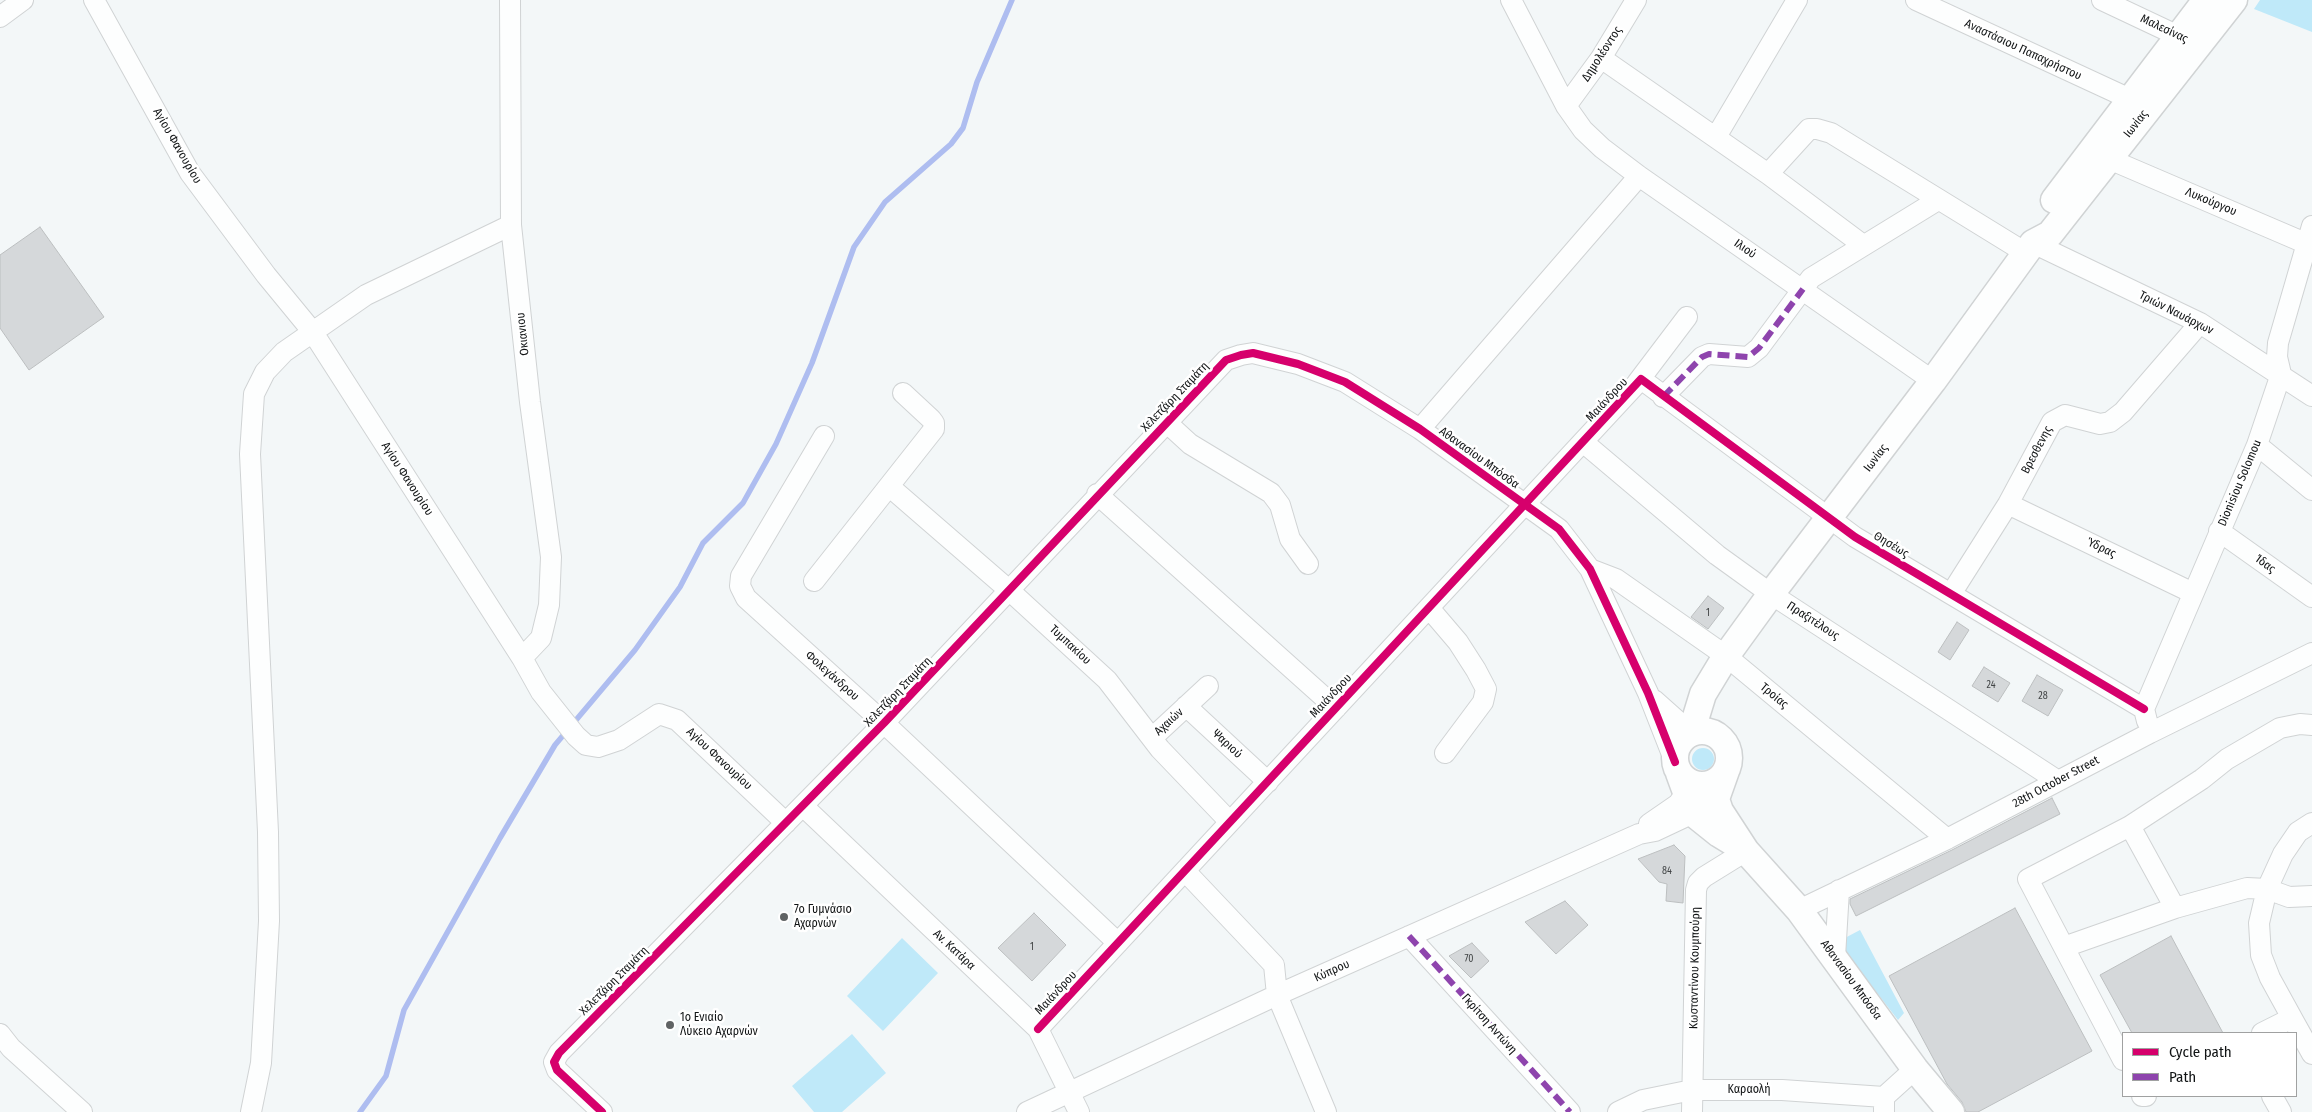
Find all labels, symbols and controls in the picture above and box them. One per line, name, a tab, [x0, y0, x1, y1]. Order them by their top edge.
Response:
street label: Μαλεσίνας	[2138, 12, 2190, 46]
street label: Αναστάσιου Παπαχρήστου	[1962, 17, 2084, 83]
street label: Δημολέοντος	[1579, 24, 1625, 84]
street label: Αγίου Φανουρίου	[150, 106, 204, 186]
street label: Ιωνίας	[2121, 107, 2151, 141]
street label: Λυκούργου	[2183, 185, 2239, 219]
street label: Ιλιού	[1731, 236, 1759, 262]
street label: Τριών Ναυάρχων	[2136, 288, 2216, 338]
street label: Οκιανιου	[514, 312, 532, 356]
street label: Χελετζάρη Σταμάτη	[1138, 359, 1212, 435]
street label: Μαιάνδρου	[1583, 375, 1631, 425]
street label: Αθανασίου Μπόσδα	[1436, 424, 1522, 492]
street label: Βρεσθενης	[2018, 424, 2056, 476]
street label: Dionisiou Solomou	[2215, 438, 2265, 528]
street label: Αγίου Φανουρίου	[378, 440, 436, 518]
street label: Ιωνίας	[1861, 441, 1891, 475]
street label: Θησέως	[1871, 529, 1911, 561]
street label: Ύδρας	[2084, 535, 2118, 561]
street label: Ίδας	[2252, 552, 2278, 576]
street label: Πραξιτέλους	[1784, 599, 1842, 643]
house number: 1	[1706, 607, 1710, 619]
street label: Τυμπακίου	[1046, 622, 1094, 668]
street label: Φολεγάνδρου	[802, 648, 862, 704]
street label: Χελετζάρη Σταμάτη	[861, 654, 935, 730]
street label: Μαιάνδρου	[1307, 671, 1355, 721]
house number: 24	[1986, 679, 1996, 691]
street label: Τροίας	[1757, 680, 1791, 712]
house number: 28	[2038, 690, 2048, 702]
street label: Αχαιών	[1152, 705, 1186, 739]
street label: Αγίου Φανουρίου	[683, 725, 755, 793]
street label: Ψαριού	[1209, 727, 1245, 761]
street label: 28th October Street	[2010, 753, 2102, 811]
house number: 84	[1662, 865, 1672, 877]
place label: 7ο Γυμνάσιο Αχαρνών	[794, 903, 852, 931]
street label: Κωσταντίνου Κουμπούρη	[1687, 907, 1703, 1029]
marker: 7ο Γυμνάσιο Αχαρνών	[778, 911, 790, 923]
street label: Αν. Κατάρα	[930, 927, 978, 973]
street label: Αθανασίου Μπόσδα	[1817, 937, 1885, 1023]
house number: 1	[1030, 941, 1034, 953]
street label: Χελετζάρη Σταμάτη	[577, 944, 651, 1018]
house number: 70	[1464, 953, 1474, 965]
street label: Κύπρου	[1312, 957, 1352, 985]
street label: Μαιάνδρου	[1032, 968, 1080, 1018]
street label: Γκρίτση Αντώνη	[1458, 991, 1520, 1057]
place label: 1ο Ενιαίο Λύκειο Αχαρνών	[680, 1011, 758, 1039]
marker: 1ο Ενιαίο Λύκειο Αχαρνών	[664, 1019, 676, 1031]
legend	[2122, 1032, 2297, 1097]
text: Cycle path	[2169, 1043, 2232, 1061]
text: Path	[2169, 1068, 2196, 1086]
street label: Καραολή	[1727, 1083, 1771, 1097]

